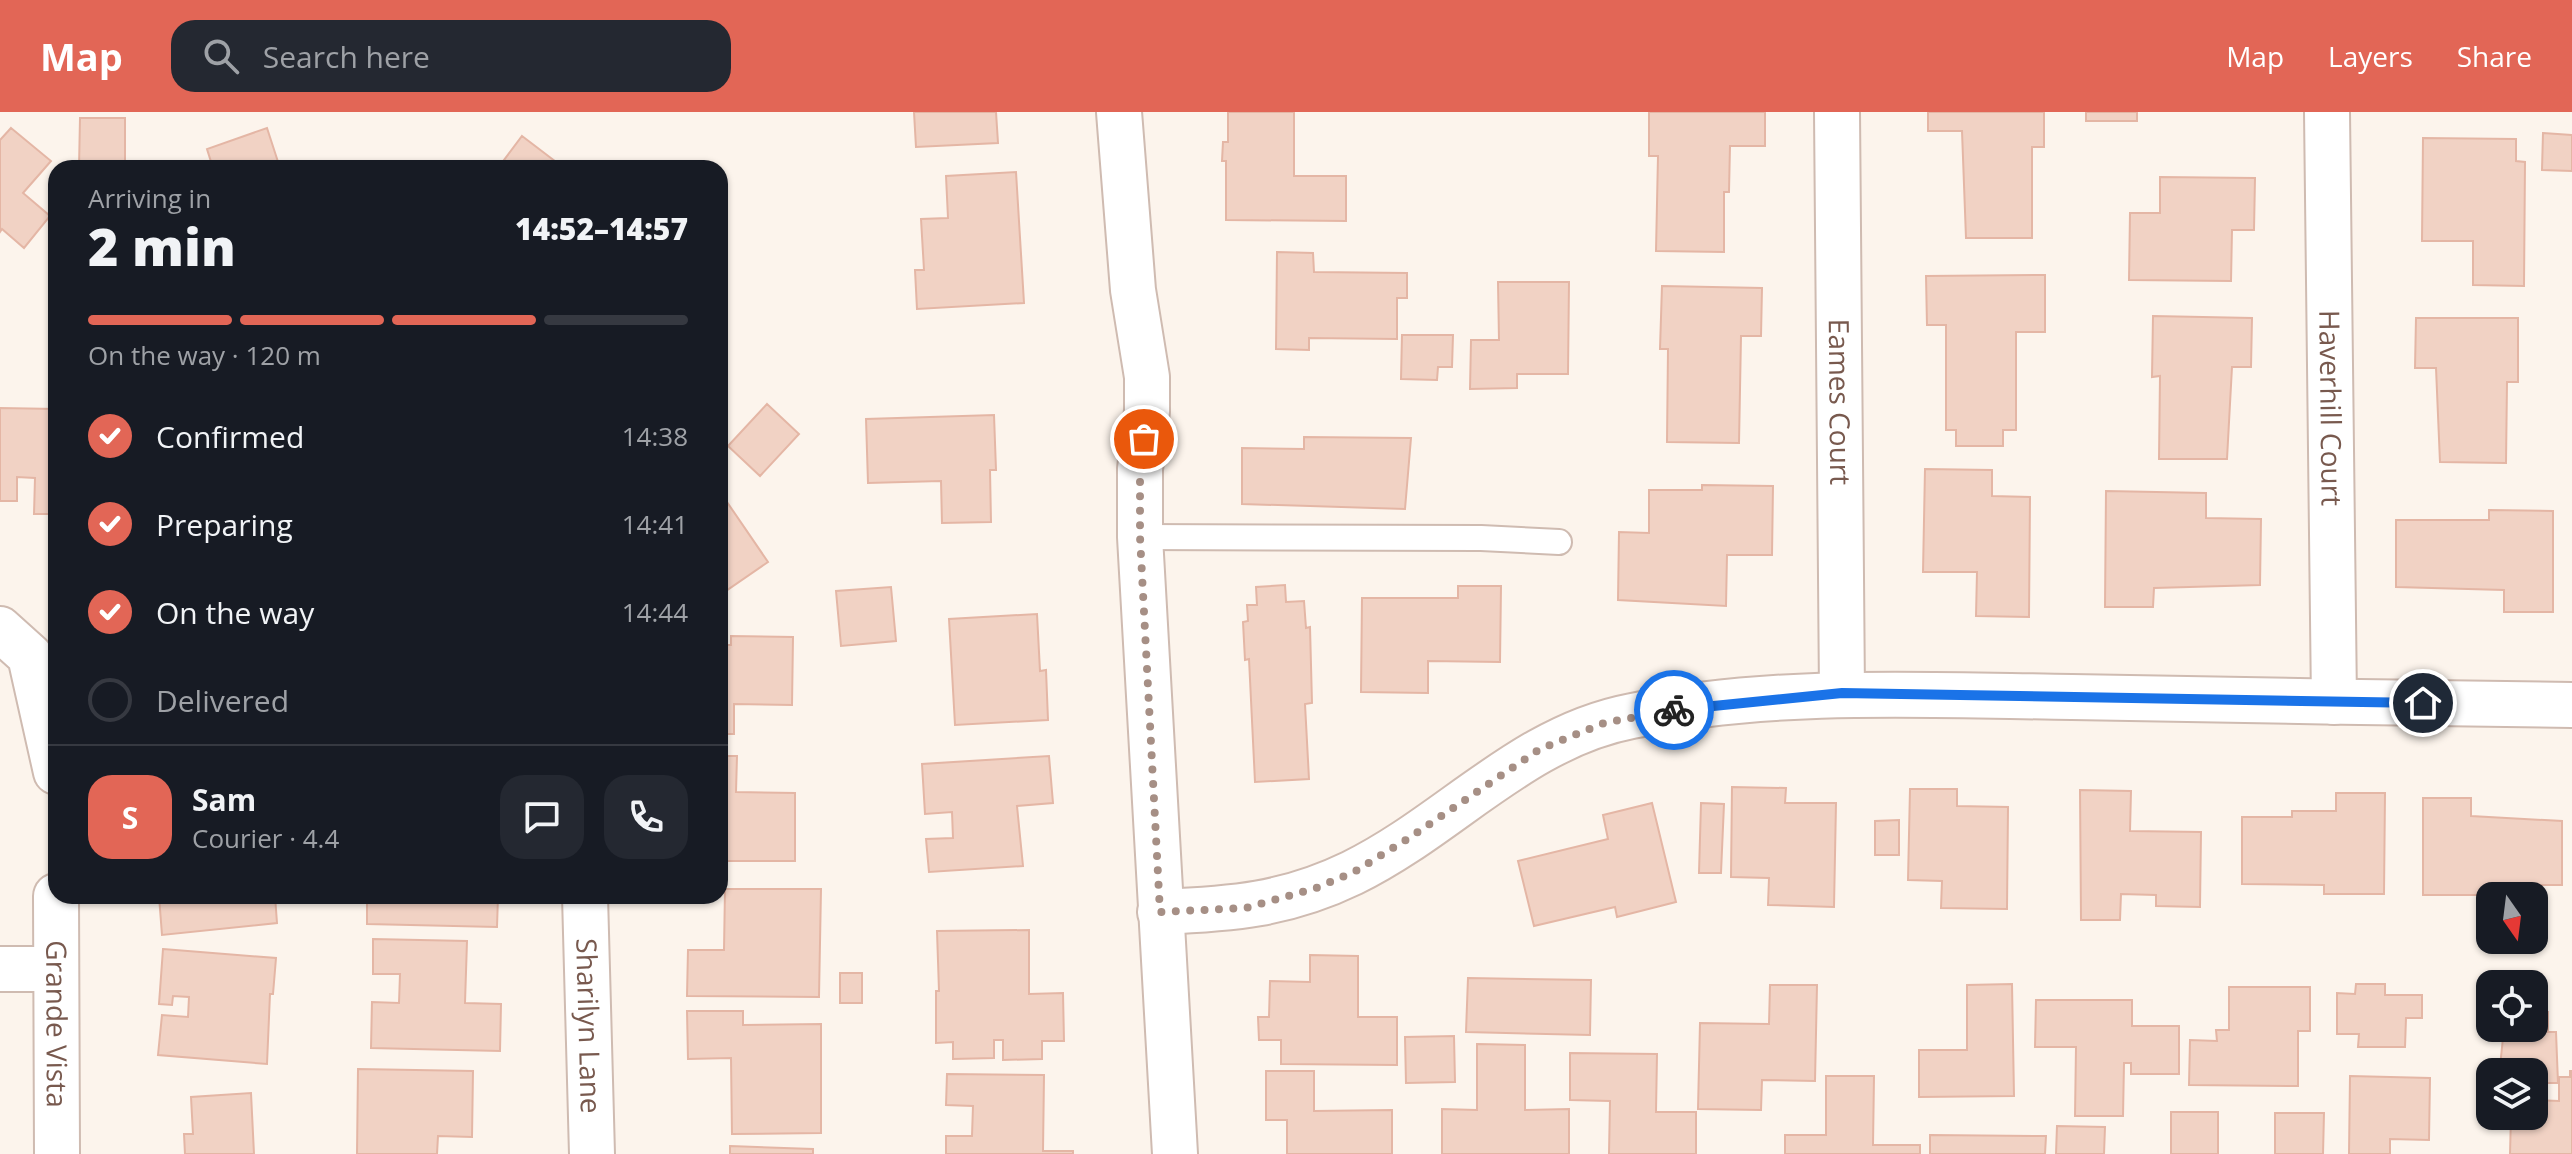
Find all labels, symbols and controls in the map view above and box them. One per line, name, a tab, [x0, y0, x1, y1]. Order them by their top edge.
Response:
search box	[171, 20, 731, 92]
text: Map	[40, 30, 123, 82]
icon: search	[199, 34, 243, 78]
text: Search here	[263, 36, 430, 77]
text: Map	[2226, 37, 2284, 75]
text: Layers	[2328, 37, 2413, 75]
text: Share	[2457, 37, 2532, 75]
text: Arriving in	[88, 180, 211, 216]
text: 14:52–14:57	[515, 208, 688, 249]
text: 2 min	[88, 210, 236, 281]
street label: Haverhill Court	[2311, 310, 2352, 506]
street label: Eames Court	[1821, 319, 1860, 485]
text: On the way · 120 m	[88, 337, 321, 373]
pin	[1110, 405, 1178, 473]
icon: check	[88, 414, 132, 458]
text: Confirmed	[156, 416, 304, 457]
icon: bag	[1122, 417, 1166, 461]
text: 14:38	[622, 418, 688, 454]
icon: check	[88, 502, 132, 546]
text: Preparing	[156, 504, 293, 545]
text: 14:41	[622, 506, 688, 542]
icon: check	[88, 590, 132, 634]
text: On the way	[156, 592, 314, 633]
text: 14:44	[622, 594, 688, 630]
pin	[2389, 669, 2457, 737]
courier	[1634, 670, 1714, 750]
text: Delivered	[156, 680, 289, 721]
icon: home	[2401, 681, 2445, 725]
icon: bike	[1652, 688, 1696, 732]
button: chat	[500, 775, 584, 859]
button: phone	[604, 775, 688, 859]
text: Sam	[192, 779, 256, 820]
text: S	[122, 797, 138, 838]
text: Courier · 4.4	[192, 820, 339, 856]
north arrow	[2476, 882, 2548, 954]
map controls	[2476, 882, 2548, 1130]
street label: Sharilyn Lane	[568, 938, 611, 1114]
street label: Grande Vista	[38, 940, 77, 1108]
button: locate	[2476, 970, 2548, 1042]
button: layers	[2476, 1058, 2548, 1130]

